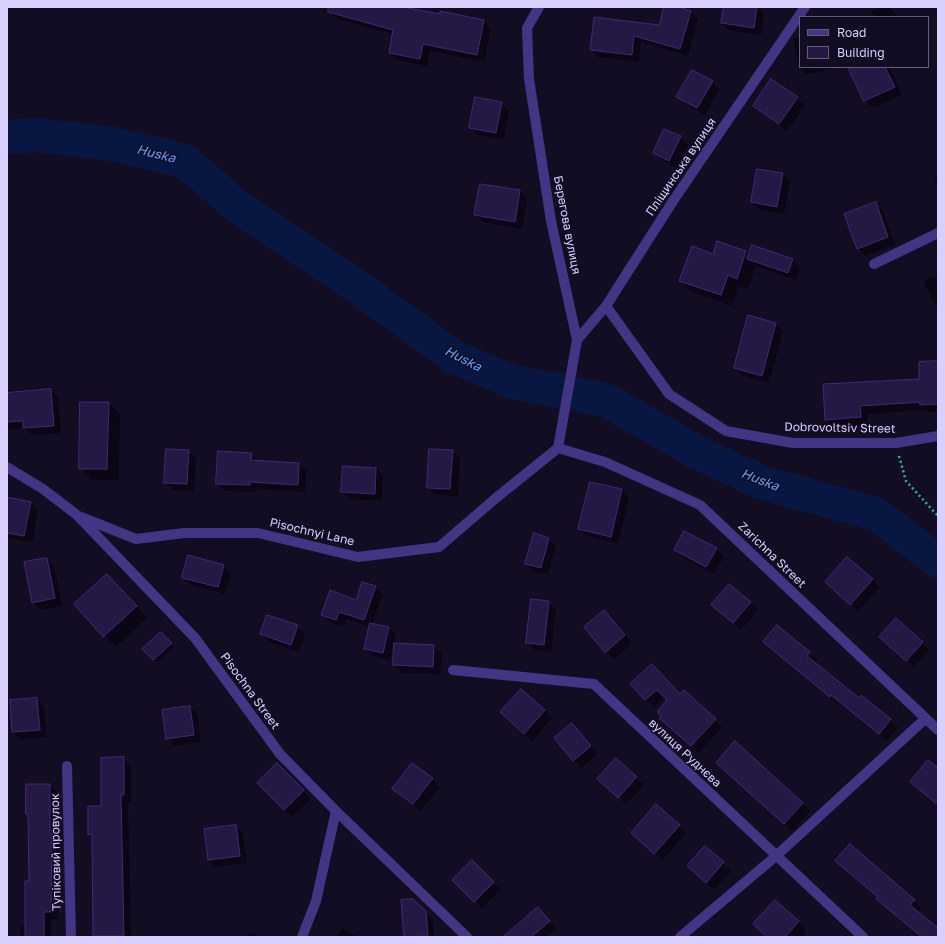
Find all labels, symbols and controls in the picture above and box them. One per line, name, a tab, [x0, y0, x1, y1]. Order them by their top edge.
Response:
legend	[799, 16, 929, 68]
text: Road	[837, 25, 866, 40]
text: Building	[837, 45, 885, 60]
street label: Пліщинська вулиця	[643, 115, 719, 219]
water label: Huska	[135, 142, 177, 166]
street label: Берегова вулиця	[550, 174, 584, 276]
water label: Huska	[442, 343, 484, 375]
street label: Dobrovoltsiv Street	[784, 420, 896, 436]
water label: Huska	[739, 466, 781, 494]
street label: Pisochnyi Lane	[268, 515, 356, 549]
street label: Zarichna Street	[735, 519, 809, 591]
street label: Pisochna Street	[217, 650, 283, 732]
street label: вулиця Руднєва	[646, 716, 724, 790]
street label: Тупіковий провулок	[48, 793, 64, 911]

